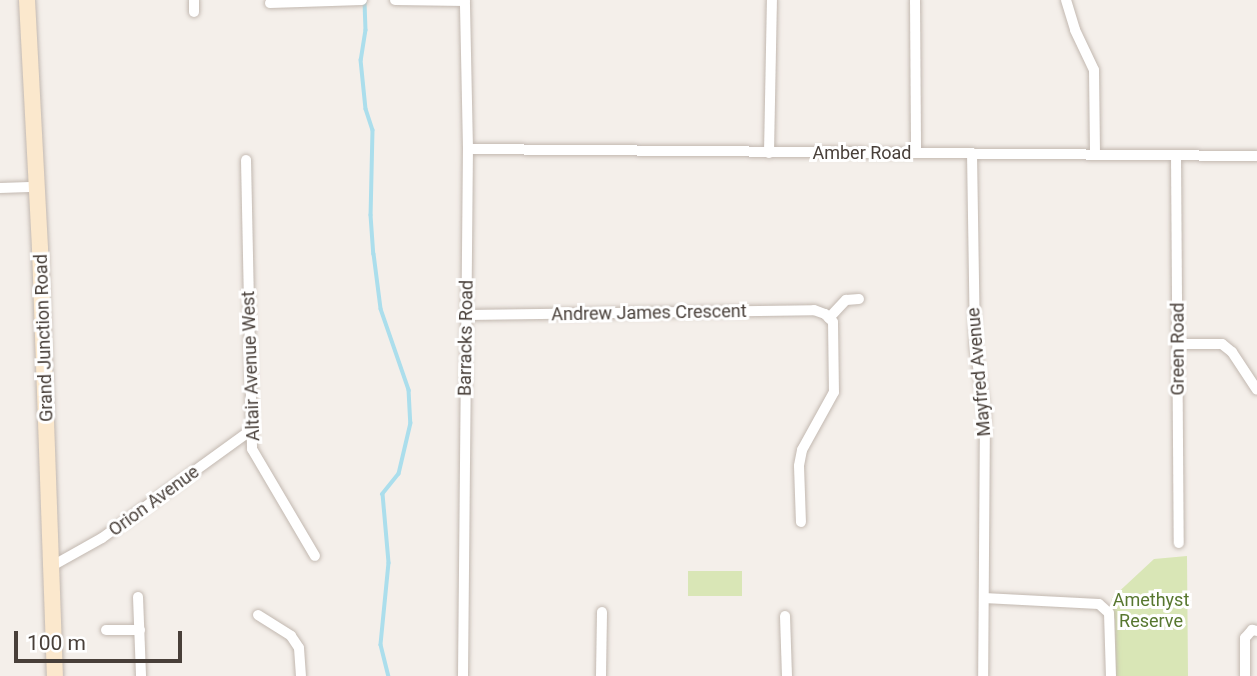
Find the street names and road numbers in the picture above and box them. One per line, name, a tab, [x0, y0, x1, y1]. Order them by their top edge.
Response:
street label: Amber Road	[812, 142, 912, 164]
street label: Grand Junction Road	[30, 254, 58, 422]
street label: Barracks Road	[454, 280, 478, 396]
street label: Altair Avenue West	[238, 290, 264, 442]
street label: Andrew James Crescent	[551, 300, 747, 326]
street label: Green Road	[1167, 303, 1189, 395]
street label: Mayfred Avenue	[963, 307, 995, 437]
street label: Orion Avenue	[105, 461, 203, 541]

